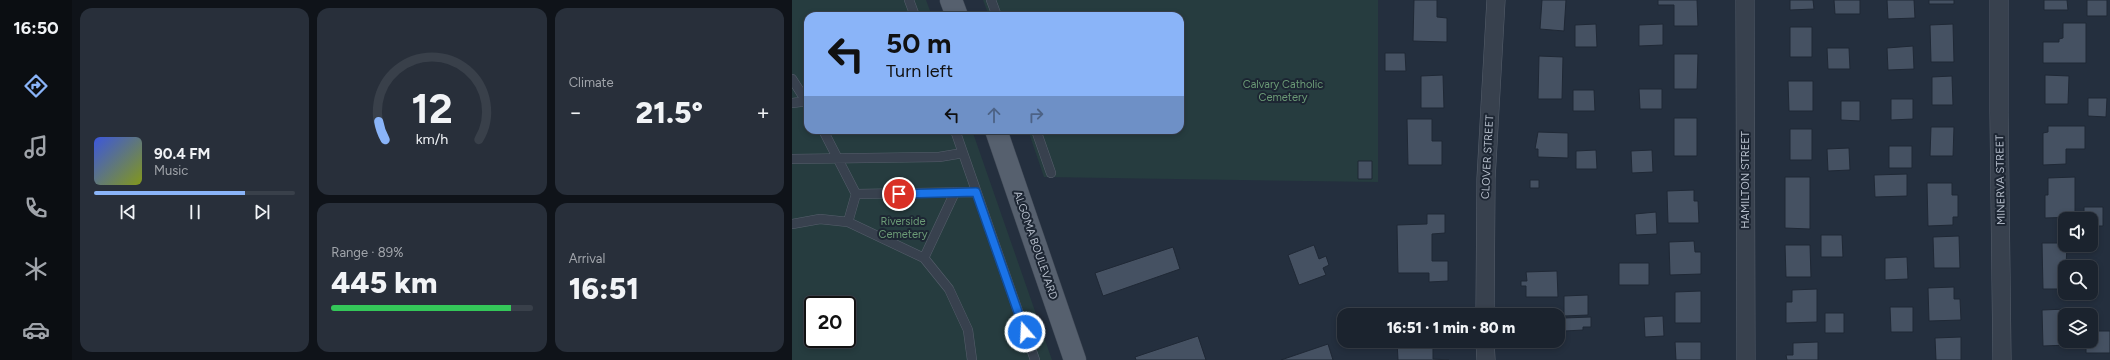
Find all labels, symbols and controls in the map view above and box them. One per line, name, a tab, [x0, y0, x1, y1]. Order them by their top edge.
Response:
text: 16:50	[13, 17, 59, 39]
text: 50 m	[886, 26, 952, 60]
icon: left	[820, 28, 872, 80]
text: Turn left	[886, 60, 953, 82]
icon: directions	[22, 72, 50, 100]
text: Climate	[569, 75, 614, 90]
park label: Calvary Catholic Cemetery	[1243, 78, 1323, 104]
text: 12	[411, 82, 453, 132]
text: 21.5°	[636, 94, 703, 131]
text: −	[569, 99, 582, 126]
text: +	[756, 99, 770, 126]
icon: left	[941, 104, 963, 126]
icon: ahead	[983, 104, 1005, 126]
icon: right	[1025, 104, 1047, 126]
street label: CLOVER STREET	[1479, 115, 1496, 200]
text: km/h	[416, 129, 448, 147]
street label: HAMILTON STREET	[1739, 131, 1752, 229]
icon: music	[22, 133, 50, 161]
street label: MINERVA STREET	[1993, 135, 2008, 225]
text: 90.4 FM	[154, 145, 210, 163]
text: Music	[154, 163, 188, 178]
pin	[882, 177, 916, 211]
icon: arrive	[888, 183, 910, 205]
street label: ALGOMA BOULEVARD	[1011, 189, 1060, 302]
icon: phone	[22, 194, 50, 222]
icon: previous	[117, 201, 139, 223]
icon: pause	[184, 201, 206, 223]
icon: next	[251, 201, 273, 223]
map controls	[2058, 212, 2098, 348]
button: sound	[2058, 212, 2098, 252]
park label: Riverside Cemetery	[879, 215, 928, 241]
text: Range · 89%	[331, 245, 403, 260]
text: Arrival	[569, 251, 605, 266]
icon: climate	[22, 255, 50, 283]
button: search	[2058, 260, 2098, 300]
text: 445 km	[331, 264, 438, 301]
text: 16:51	[569, 270, 639, 307]
speed limit sign: 20	[804, 296, 856, 348]
button: layers	[2058, 308, 2098, 348]
position arrow	[1004, 311, 1046, 353]
icon: car	[22, 316, 50, 344]
text: 16:51 · 1 min · 80 m	[1387, 319, 1515, 337]

